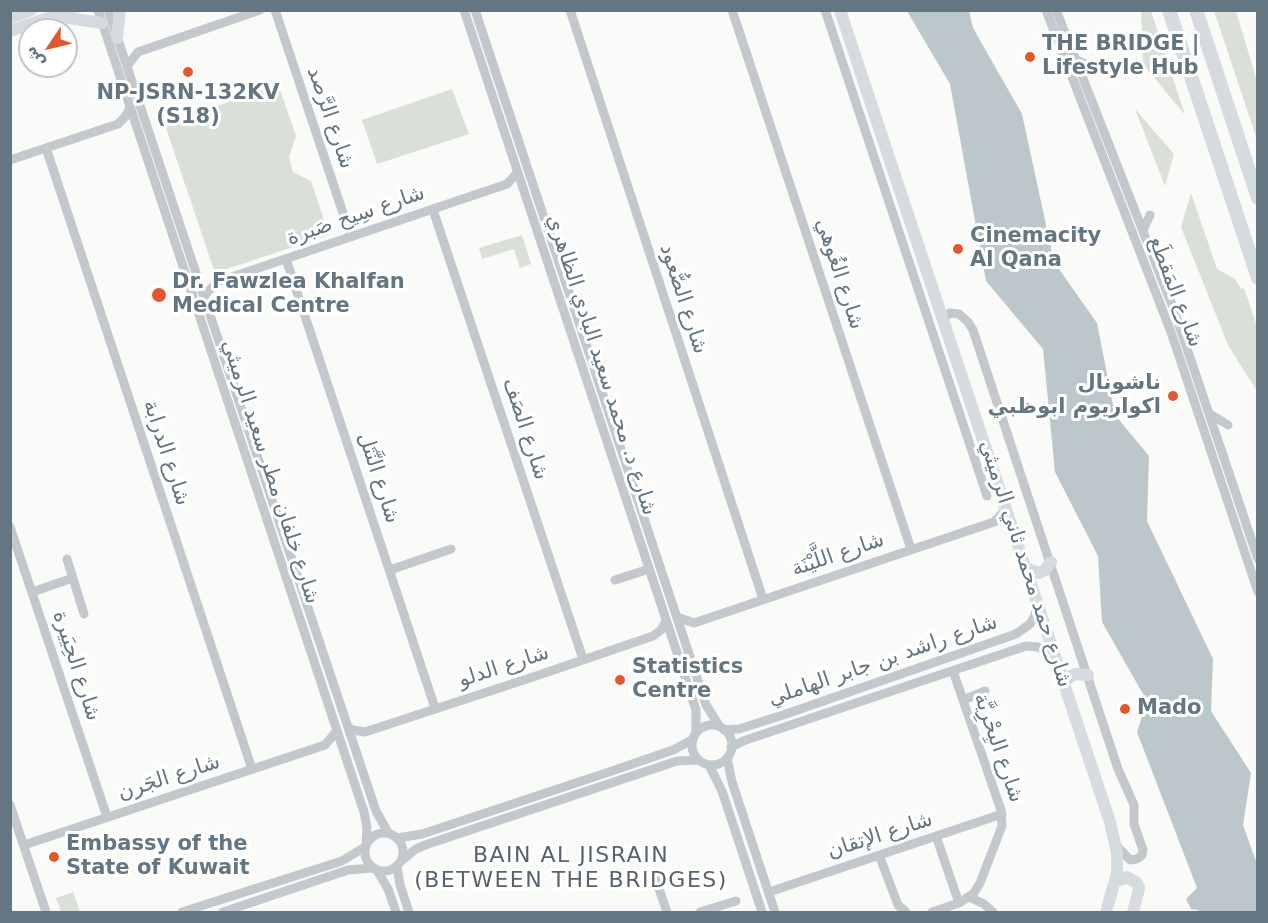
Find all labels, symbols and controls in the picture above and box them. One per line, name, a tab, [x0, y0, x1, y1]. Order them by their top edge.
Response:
north arrow	[18, 18, 78, 78]
place label: THE BRIDGE | Lifestyle Hub	[1042, 32, 1200, 82]
text: ش	[20, 43, 49, 72]
marker: THE BRIDGE | Lifestyle Hub	[1023, 50, 1037, 64]
street label: شارع الرَّصد	[301, 64, 359, 172]
marker: NP-JSRN-132KV (S18)	[181, 65, 195, 79]
place label: NP-JSRN-132KV (S18)	[96, 81, 280, 131]
street label: شارع سِيح صَبرة	[284, 181, 428, 251]
street label: شارع د. محمد سعيد البادي الظاهري	[540, 211, 662, 519]
street label: شارع الغُوهي	[809, 215, 869, 333]
place label: Cinemacity Al Qana	[970, 224, 1101, 274]
street label: شارع المَقطَع	[1142, 233, 1208, 351]
street label: شارع الصُّعود	[653, 241, 713, 357]
marker: Cinemacity Al Qana	[951, 242, 965, 256]
place label: Dr. Fawzlea Khalfan Medical Centre	[172, 270, 405, 320]
marker: Dr. Fawzlea Khalfan Medical Centre	[150, 286, 168, 304]
street label: شارع خلفان مطر سعيد الرميثي	[215, 337, 325, 607]
place label: ناشونال اكواريوم ابوظبي	[988, 371, 1161, 421]
street label: شارع الصَف	[497, 375, 553, 483]
marker: ناشونال اكواريوم ابوظبي	[1166, 389, 1180, 403]
street label: شارع الدرابة	[137, 397, 195, 509]
street label: شارع النَّتَل	[351, 429, 405, 527]
street label: شارع حمد محمد ثاني الرميثي	[973, 437, 1077, 691]
street label: شارع اللَّيْنَة	[788, 527, 888, 583]
street label: شارع الحِيَيرة	[46, 608, 106, 724]
street label: شارع راشد بن جابر الهاملي	[765, 610, 1001, 712]
street label: شارع الدلو	[455, 641, 553, 693]
place label: Statistics Centre	[632, 655, 743, 705]
marker: Statistics Centre	[613, 673, 627, 687]
street label: شارع البِحْرِيَّة	[968, 690, 1028, 806]
place label: Mado	[1137, 696, 1202, 722]
marker: Mado	[1118, 702, 1132, 716]
street label: شارع الجَرن	[115, 750, 223, 806]
street label: شارع الإتقان	[824, 807, 936, 865]
place label: Embassy of the State of Kuwait	[66, 832, 249, 882]
district label: BAIN AL JISRAIN (BETWEEN THE BRIDGES)	[414, 843, 728, 894]
marker: Embassy of the State of Kuwait	[47, 850, 61, 864]

